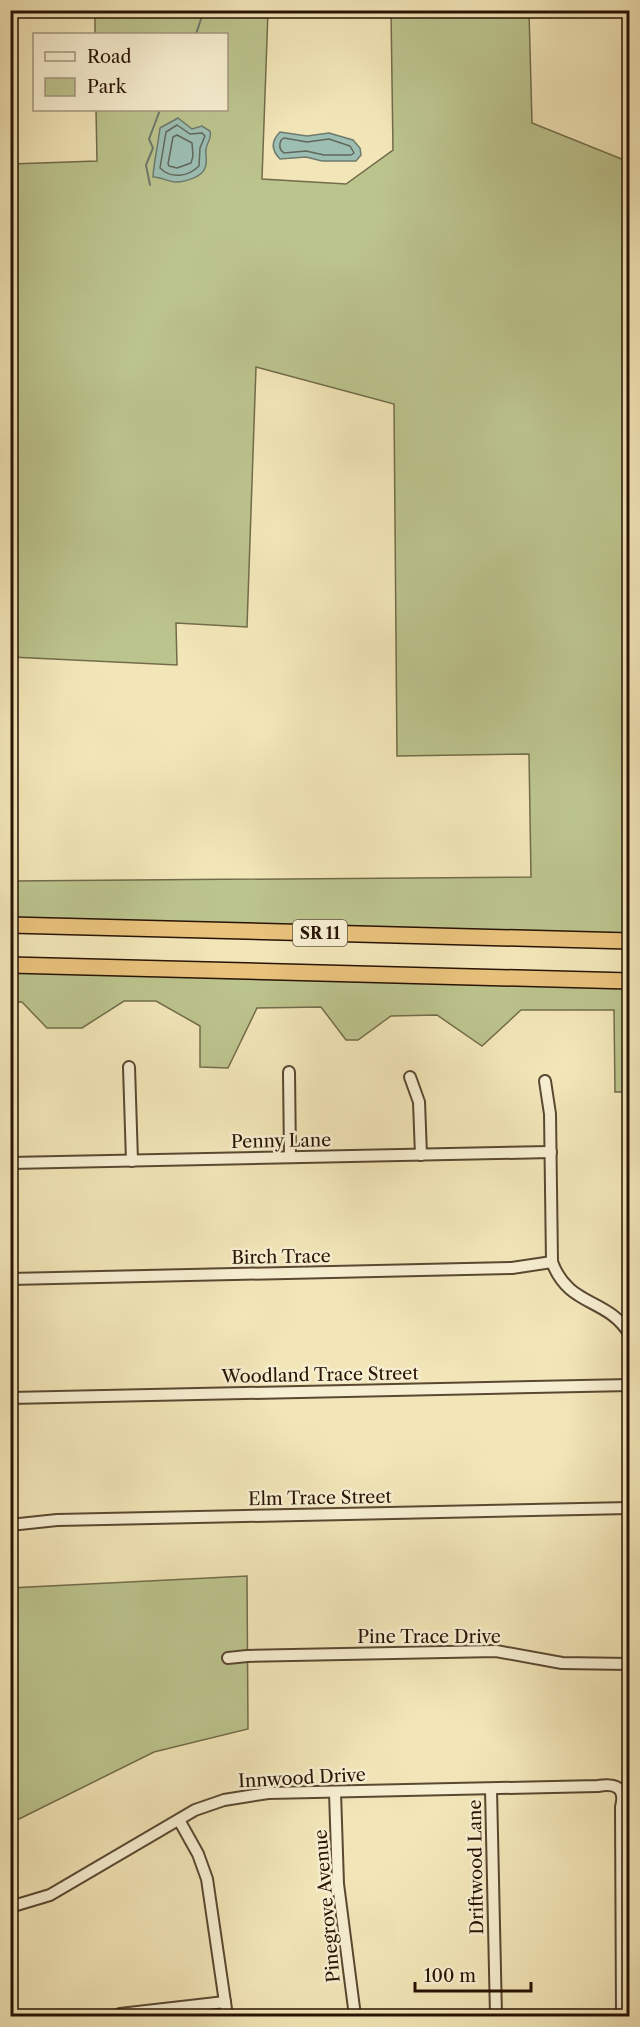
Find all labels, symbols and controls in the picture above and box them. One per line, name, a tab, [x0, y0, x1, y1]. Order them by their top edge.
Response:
legend	[33, 33, 228, 111]
text: Road	[87, 46, 132, 68]
text: Park	[87, 76, 128, 98]
road number: SR 11	[293, 920, 347, 946]
street label: Penny Lane	[231, 1129, 331, 1153]
street label: Birch Trace	[231, 1245, 331, 1269]
street label: Woodland Trace Street	[220, 1362, 419, 1388]
street label: Elm Trace Street	[248, 1486, 393, 1510]
street label: Pine Trace Drive	[357, 1626, 501, 1648]
street label: Innwood Drive	[238, 1764, 366, 1792]
street label: Driftwood Lane	[464, 1799, 488, 1935]
street label: Pinegrove Avenue	[309, 1829, 345, 1983]
scale bar	[415, 1955, 530, 1993]
text: 100 m	[424, 1965, 476, 1987]

